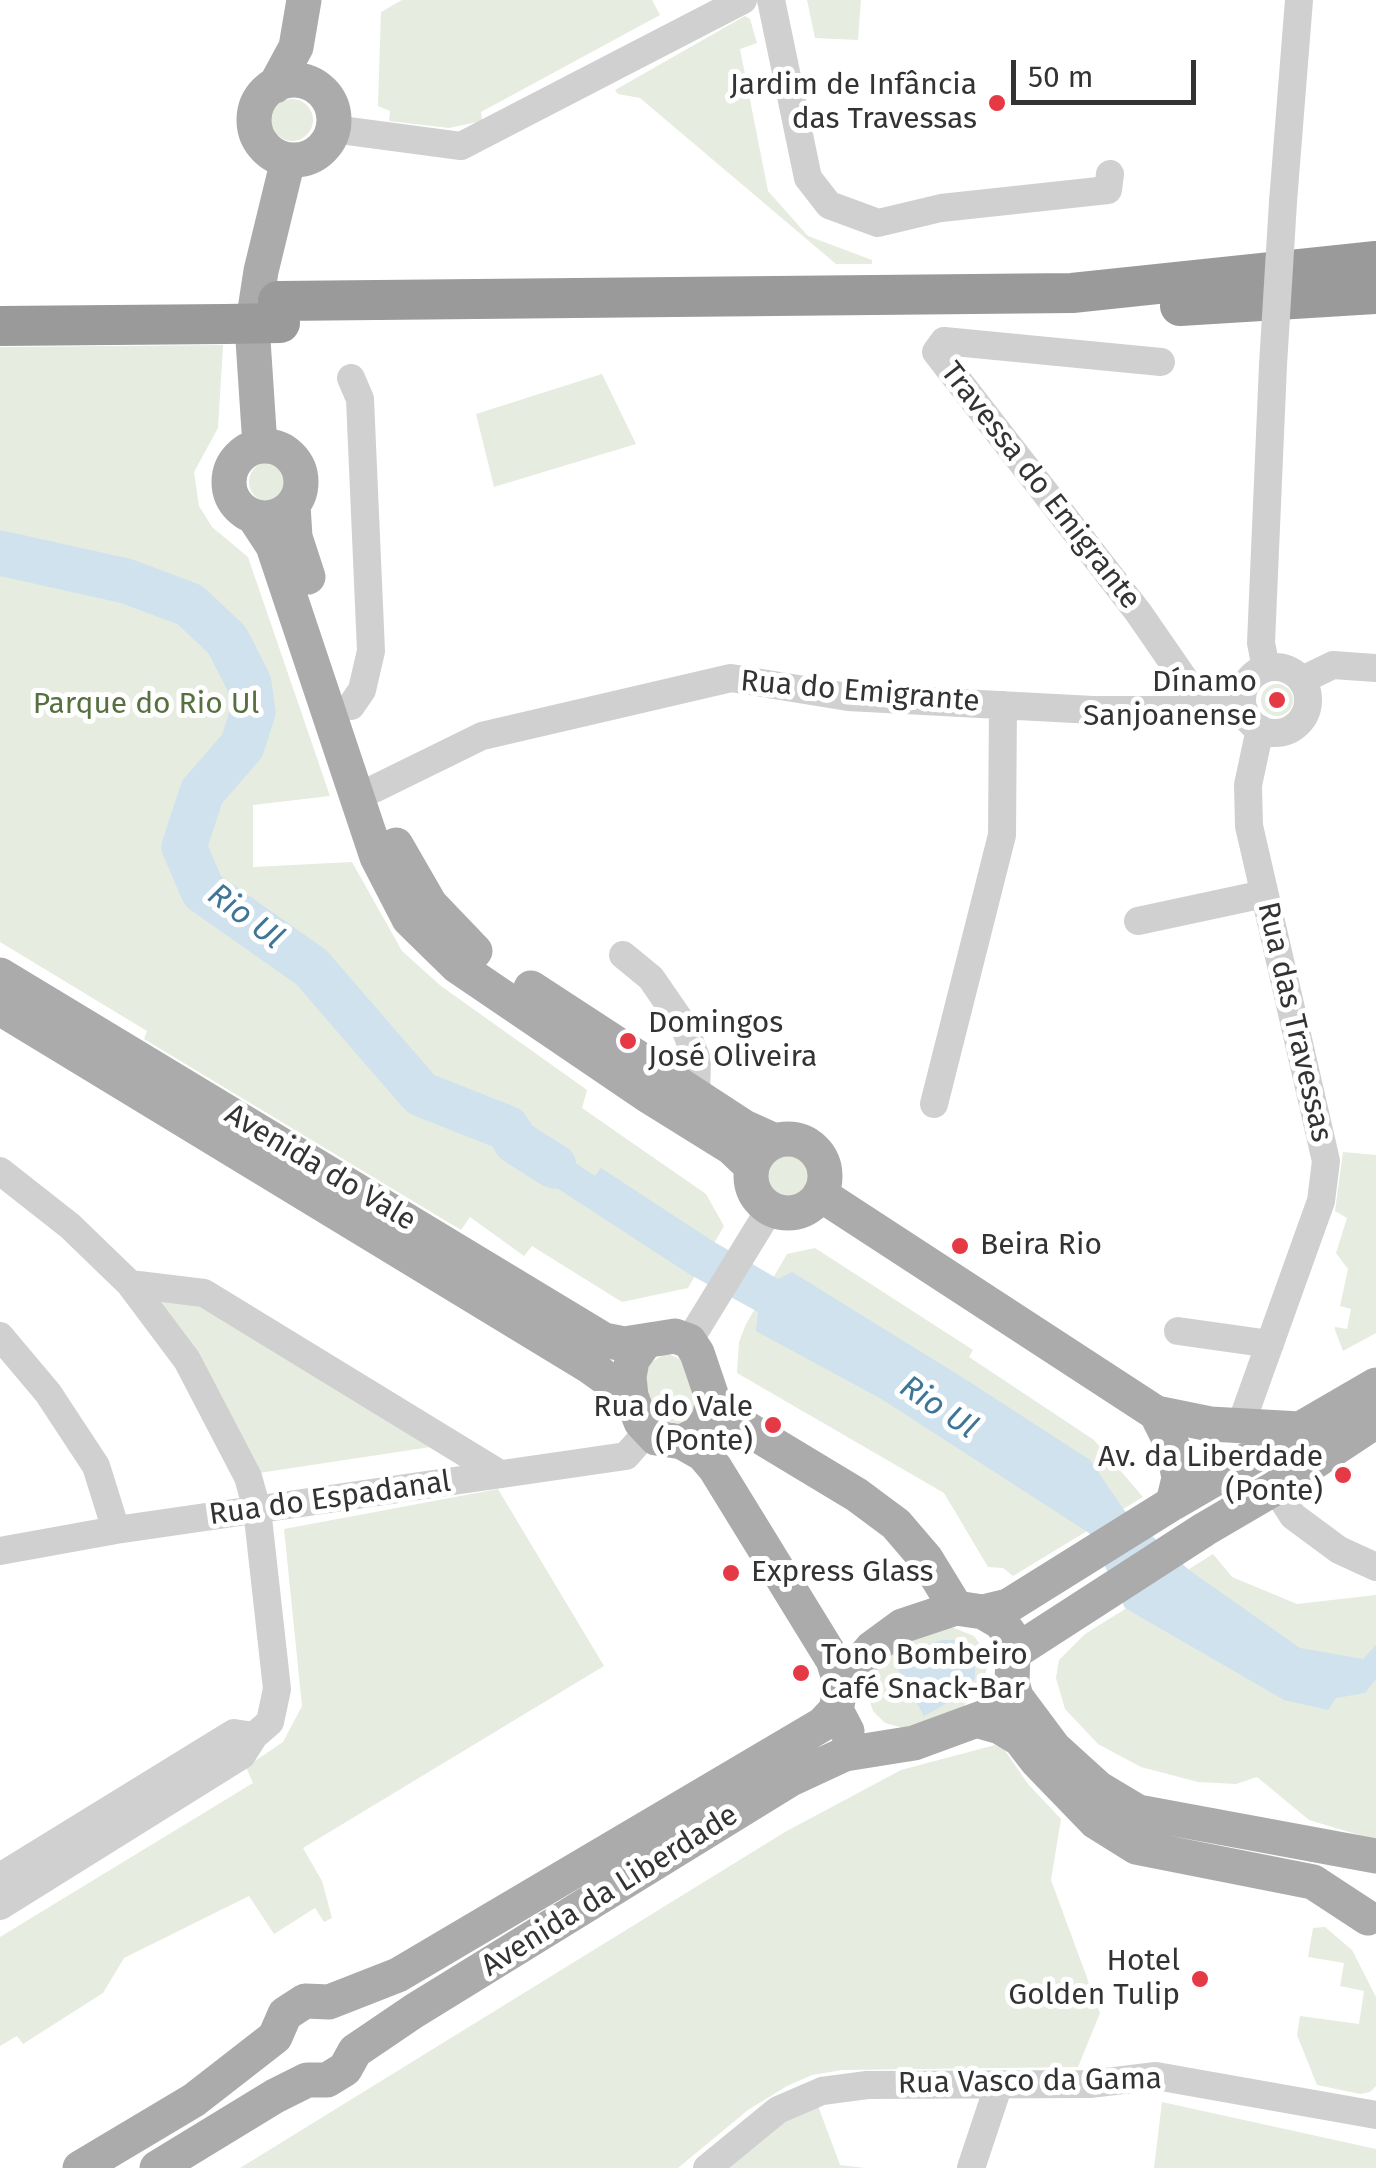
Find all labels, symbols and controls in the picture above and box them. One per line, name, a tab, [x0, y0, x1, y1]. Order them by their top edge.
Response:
scale bar	[1016, 40, 1201, 102]
text: 50 m	[1028, 59, 1093, 95]
place label: Jardim de Infância das Travessas	[730, 68, 977, 138]
marker: Jardim de Infância das Travessas	[986, 92, 1008, 114]
street label: Travessa do Emigrante	[932, 355, 1148, 617]
street label: Rua do Emigrante	[739, 664, 981, 720]
place label: Dínamo Sanjoanense	[1083, 665, 1257, 736]
park label: Parque do Rio Ul	[33, 687, 259, 723]
marker: Dínamo Sanjoanense	[1266, 689, 1288, 711]
water label: Rio Ul	[199, 876, 291, 958]
street label: Rua das Travessas	[1249, 898, 1339, 1146]
place label: Domingos José Oliveira	[648, 1006, 817, 1076]
marker: Domingos José Oliveira	[617, 1030, 639, 1052]
street label: Avenida do Vale	[218, 1097, 422, 1239]
place label: Beira Rio	[980, 1228, 1102, 1264]
marker: Beira Rio	[949, 1235, 971, 1257]
water label: Rio Ul	[892, 1368, 984, 1448]
place label: Rua do Vale (Ponte)	[593, 1390, 753, 1460]
marker: Rua do Vale (Ponte)	[762, 1414, 784, 1436]
place label: Av. da Liberdade (Ponte)	[1098, 1440, 1323, 1510]
street label: Rua do Espadanal	[207, 1464, 453, 1534]
marker: Av. da Liberdade (Ponte)	[1332, 1464, 1354, 1486]
place label: Express Glass	[751, 1555, 933, 1591]
marker: Express Glass	[720, 1562, 742, 1584]
place label: Tono Bombeiro Café Snack-Bar	[821, 1638, 1028, 1708]
marker: Tono Bombeiro Café Snack-Bar	[790, 1662, 812, 1684]
street label: Avenida da Liberdade	[475, 1797, 745, 1985]
place label: Hotel Golden Tulip	[1008, 1944, 1180, 2014]
marker: Hotel Golden Tulip	[1189, 1968, 1211, 1990]
street label: Rua Vasco da Gama	[898, 2062, 1162, 2102]

